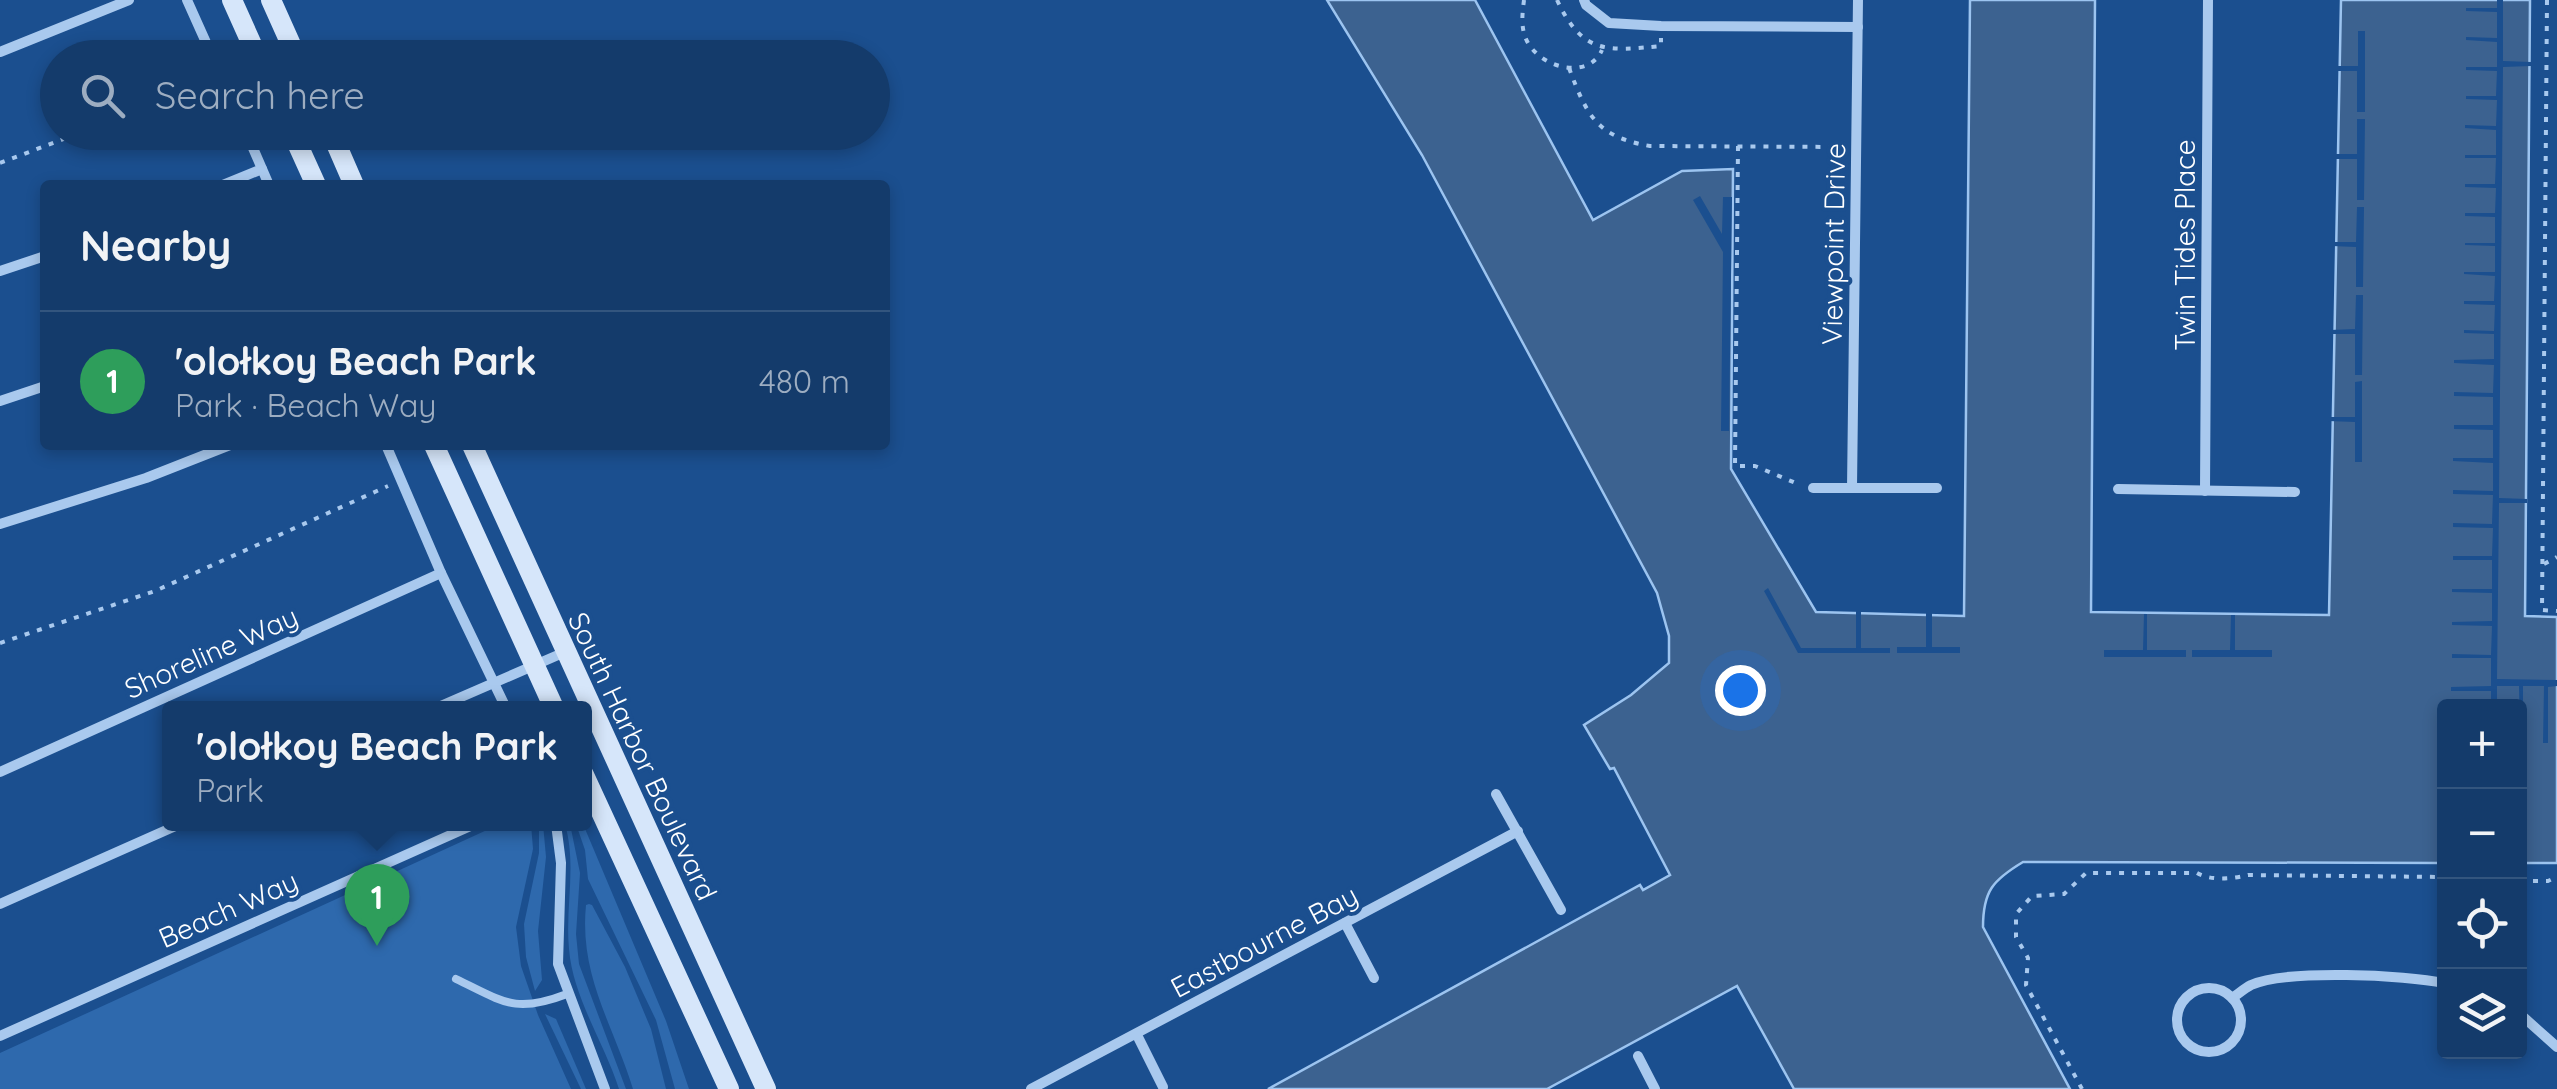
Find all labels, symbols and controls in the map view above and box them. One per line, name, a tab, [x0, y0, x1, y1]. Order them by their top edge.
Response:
search box	[40, 40, 890, 150]
icon: search	[75, 68, 130, 123]
text: Search here	[155, 71, 365, 119]
street label: Twin Tides Place	[2167, 139, 2202, 351]
street label: Viewpoint Drive	[1814, 143, 1852, 345]
text: Nearby	[80, 219, 231, 272]
text: 'olołkoy Beach Park	[175, 337, 537, 385]
text: 1	[106, 361, 119, 401]
text: 480 m	[759, 361, 850, 401]
text: Park · Beach Way	[175, 385, 437, 425]
street label: Shoreline Way	[119, 598, 303, 706]
street label: South Harbor Boulevard	[561, 607, 725, 905]
your location	[1715, 665, 1766, 716]
map controls	[2437, 699, 2527, 1059]
button: +	[2437, 699, 2527, 789]
popup	[162, 701, 592, 831]
text: 'olołkoy Beach Park	[196, 722, 558, 770]
text: Park	[196, 770, 264, 810]
button: −	[2437, 789, 2527, 879]
street label: Beach Way	[153, 863, 303, 955]
pin: 1	[344, 864, 410, 946]
street label: Eastbourne Bay	[1164, 877, 1364, 1005]
button: locate	[2437, 879, 2527, 969]
button: layers	[2437, 969, 2527, 1059]

